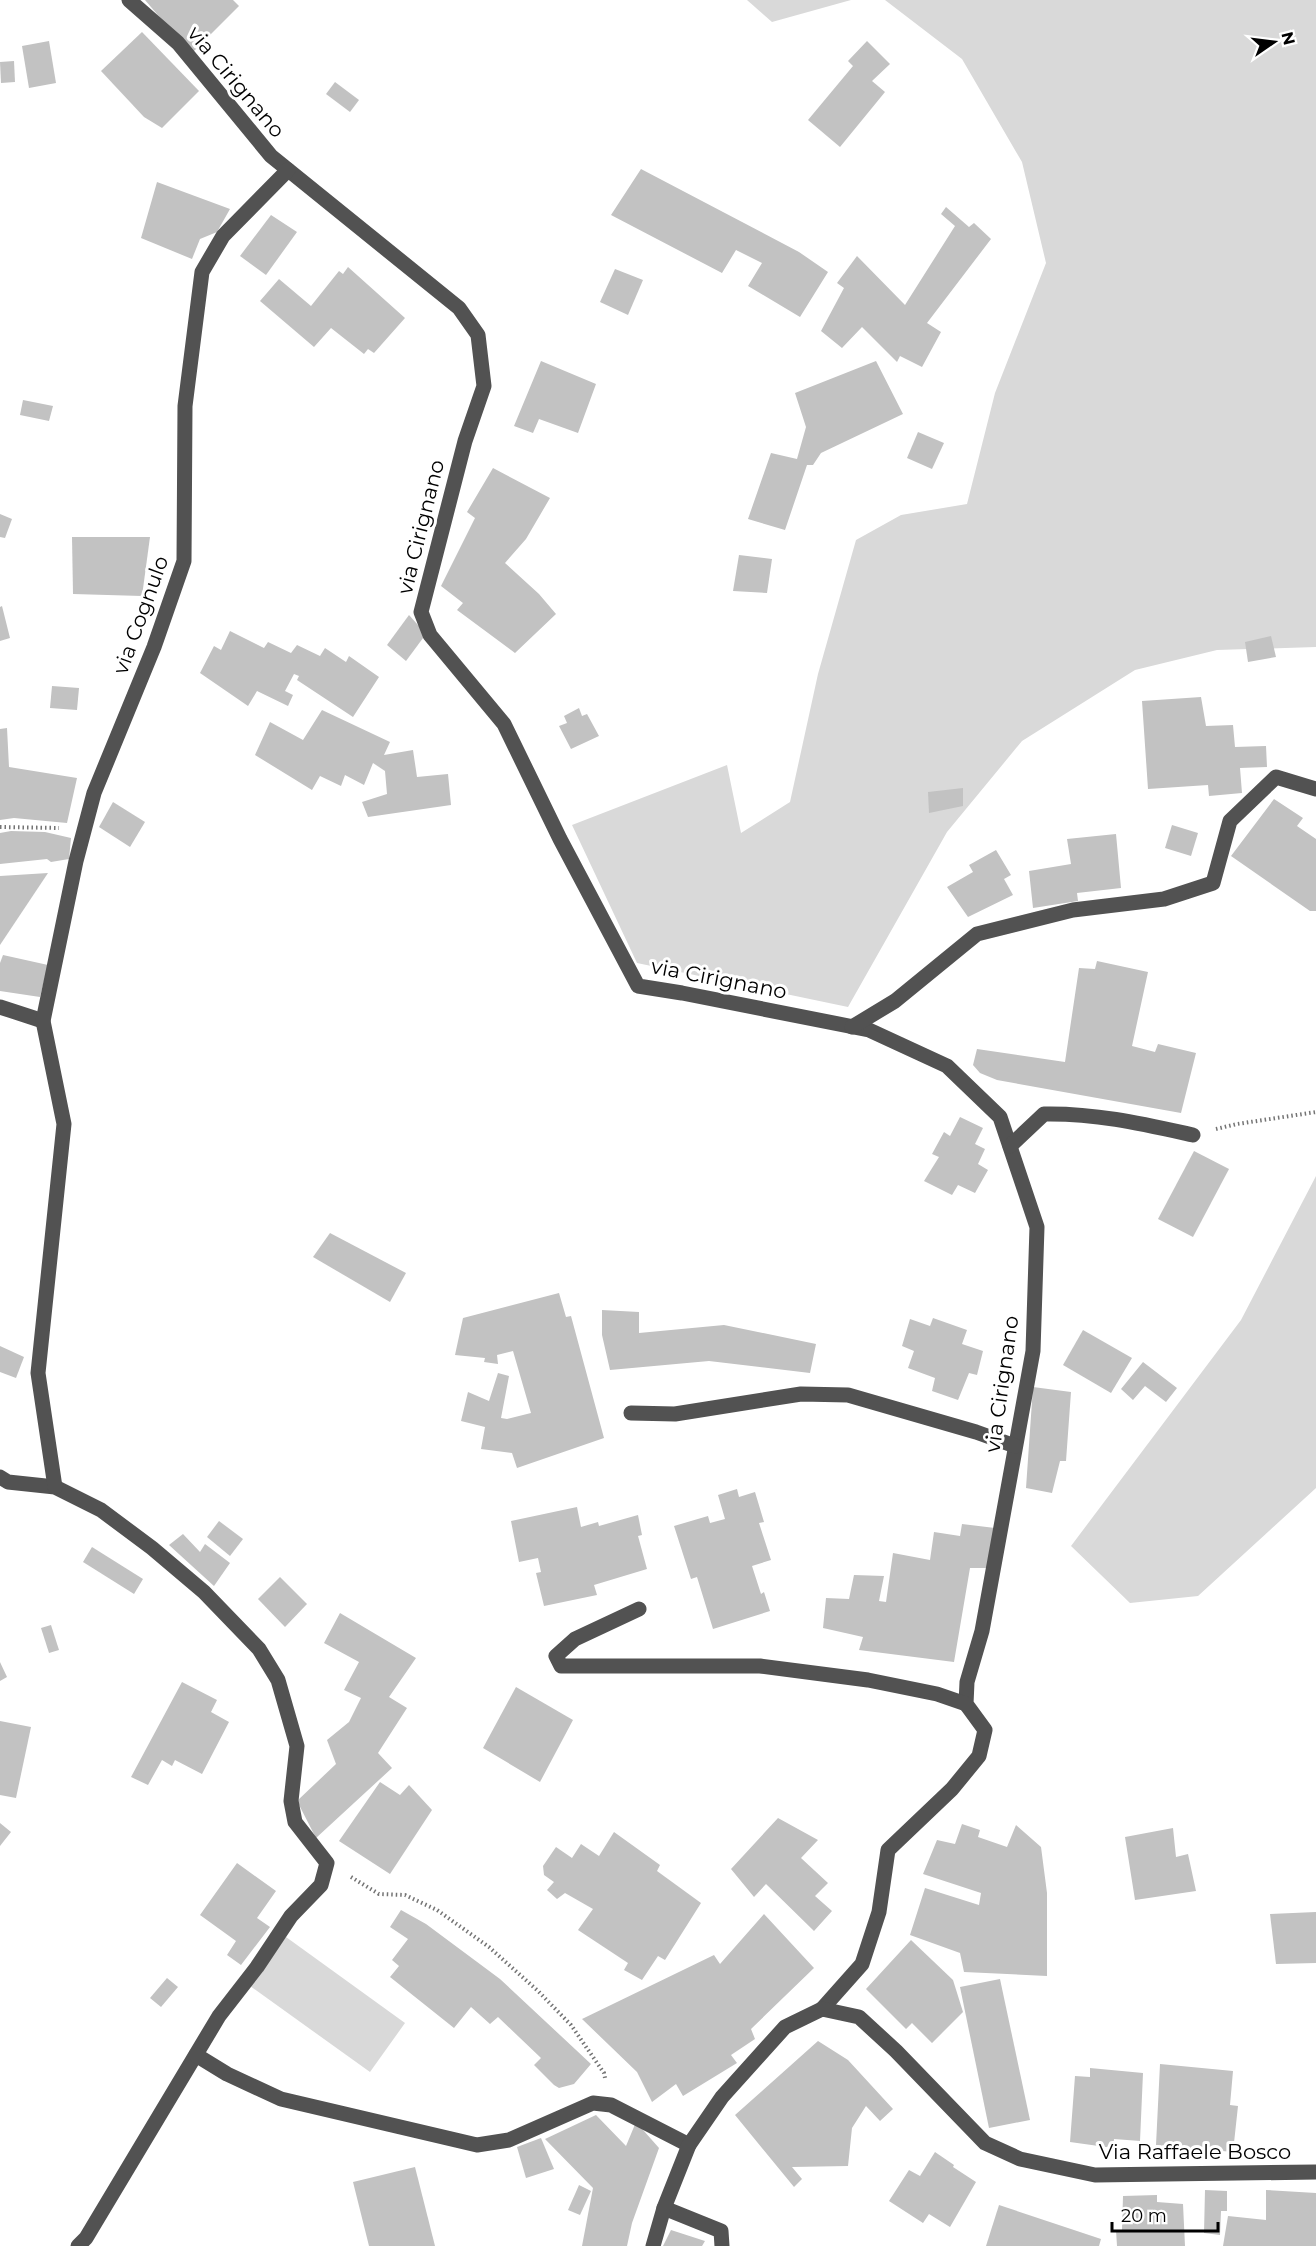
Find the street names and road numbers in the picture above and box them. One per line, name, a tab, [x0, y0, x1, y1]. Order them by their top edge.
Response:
street label: via Cirignano	[183, 21, 290, 142]
street label: via Cirignano	[392, 457, 449, 597]
street label: via Cognulo	[108, 552, 173, 677]
street label: via Cirignano	[649, 953, 789, 1004]
street label: via Cirignano	[980, 1314, 1023, 1454]
street label: Via Raffaele Bosco	[1099, 2139, 1291, 2164]

